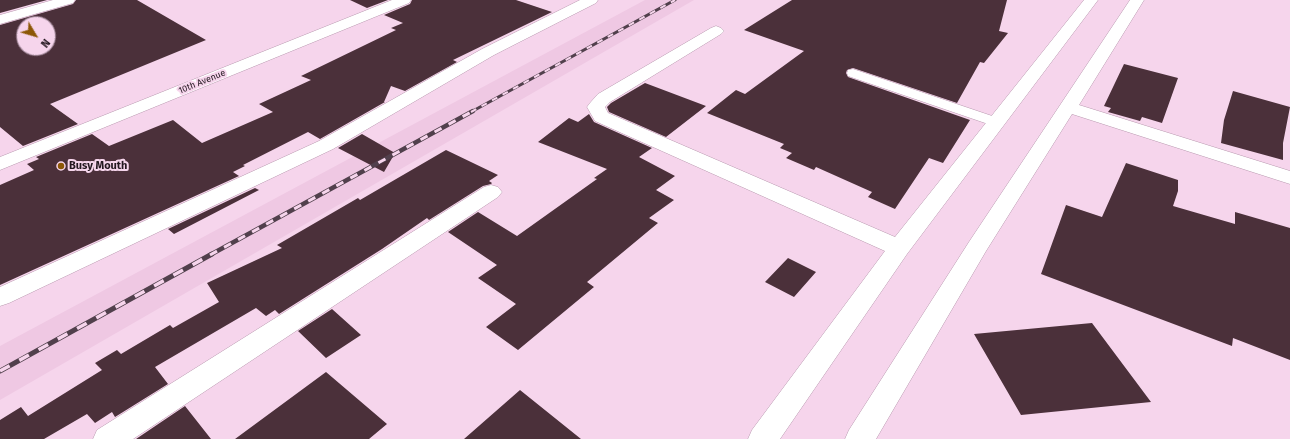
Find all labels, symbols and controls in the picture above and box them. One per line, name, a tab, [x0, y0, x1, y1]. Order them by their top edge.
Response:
north arrow	[16, 16, 56, 56]
text: N	[38, 36, 52, 50]
street label: 10th Avenue	[177, 68, 227, 96]
place label: Busy Mouth	[69, 159, 127, 173]
marker: Busy Mouth	[56, 161, 66, 171]

